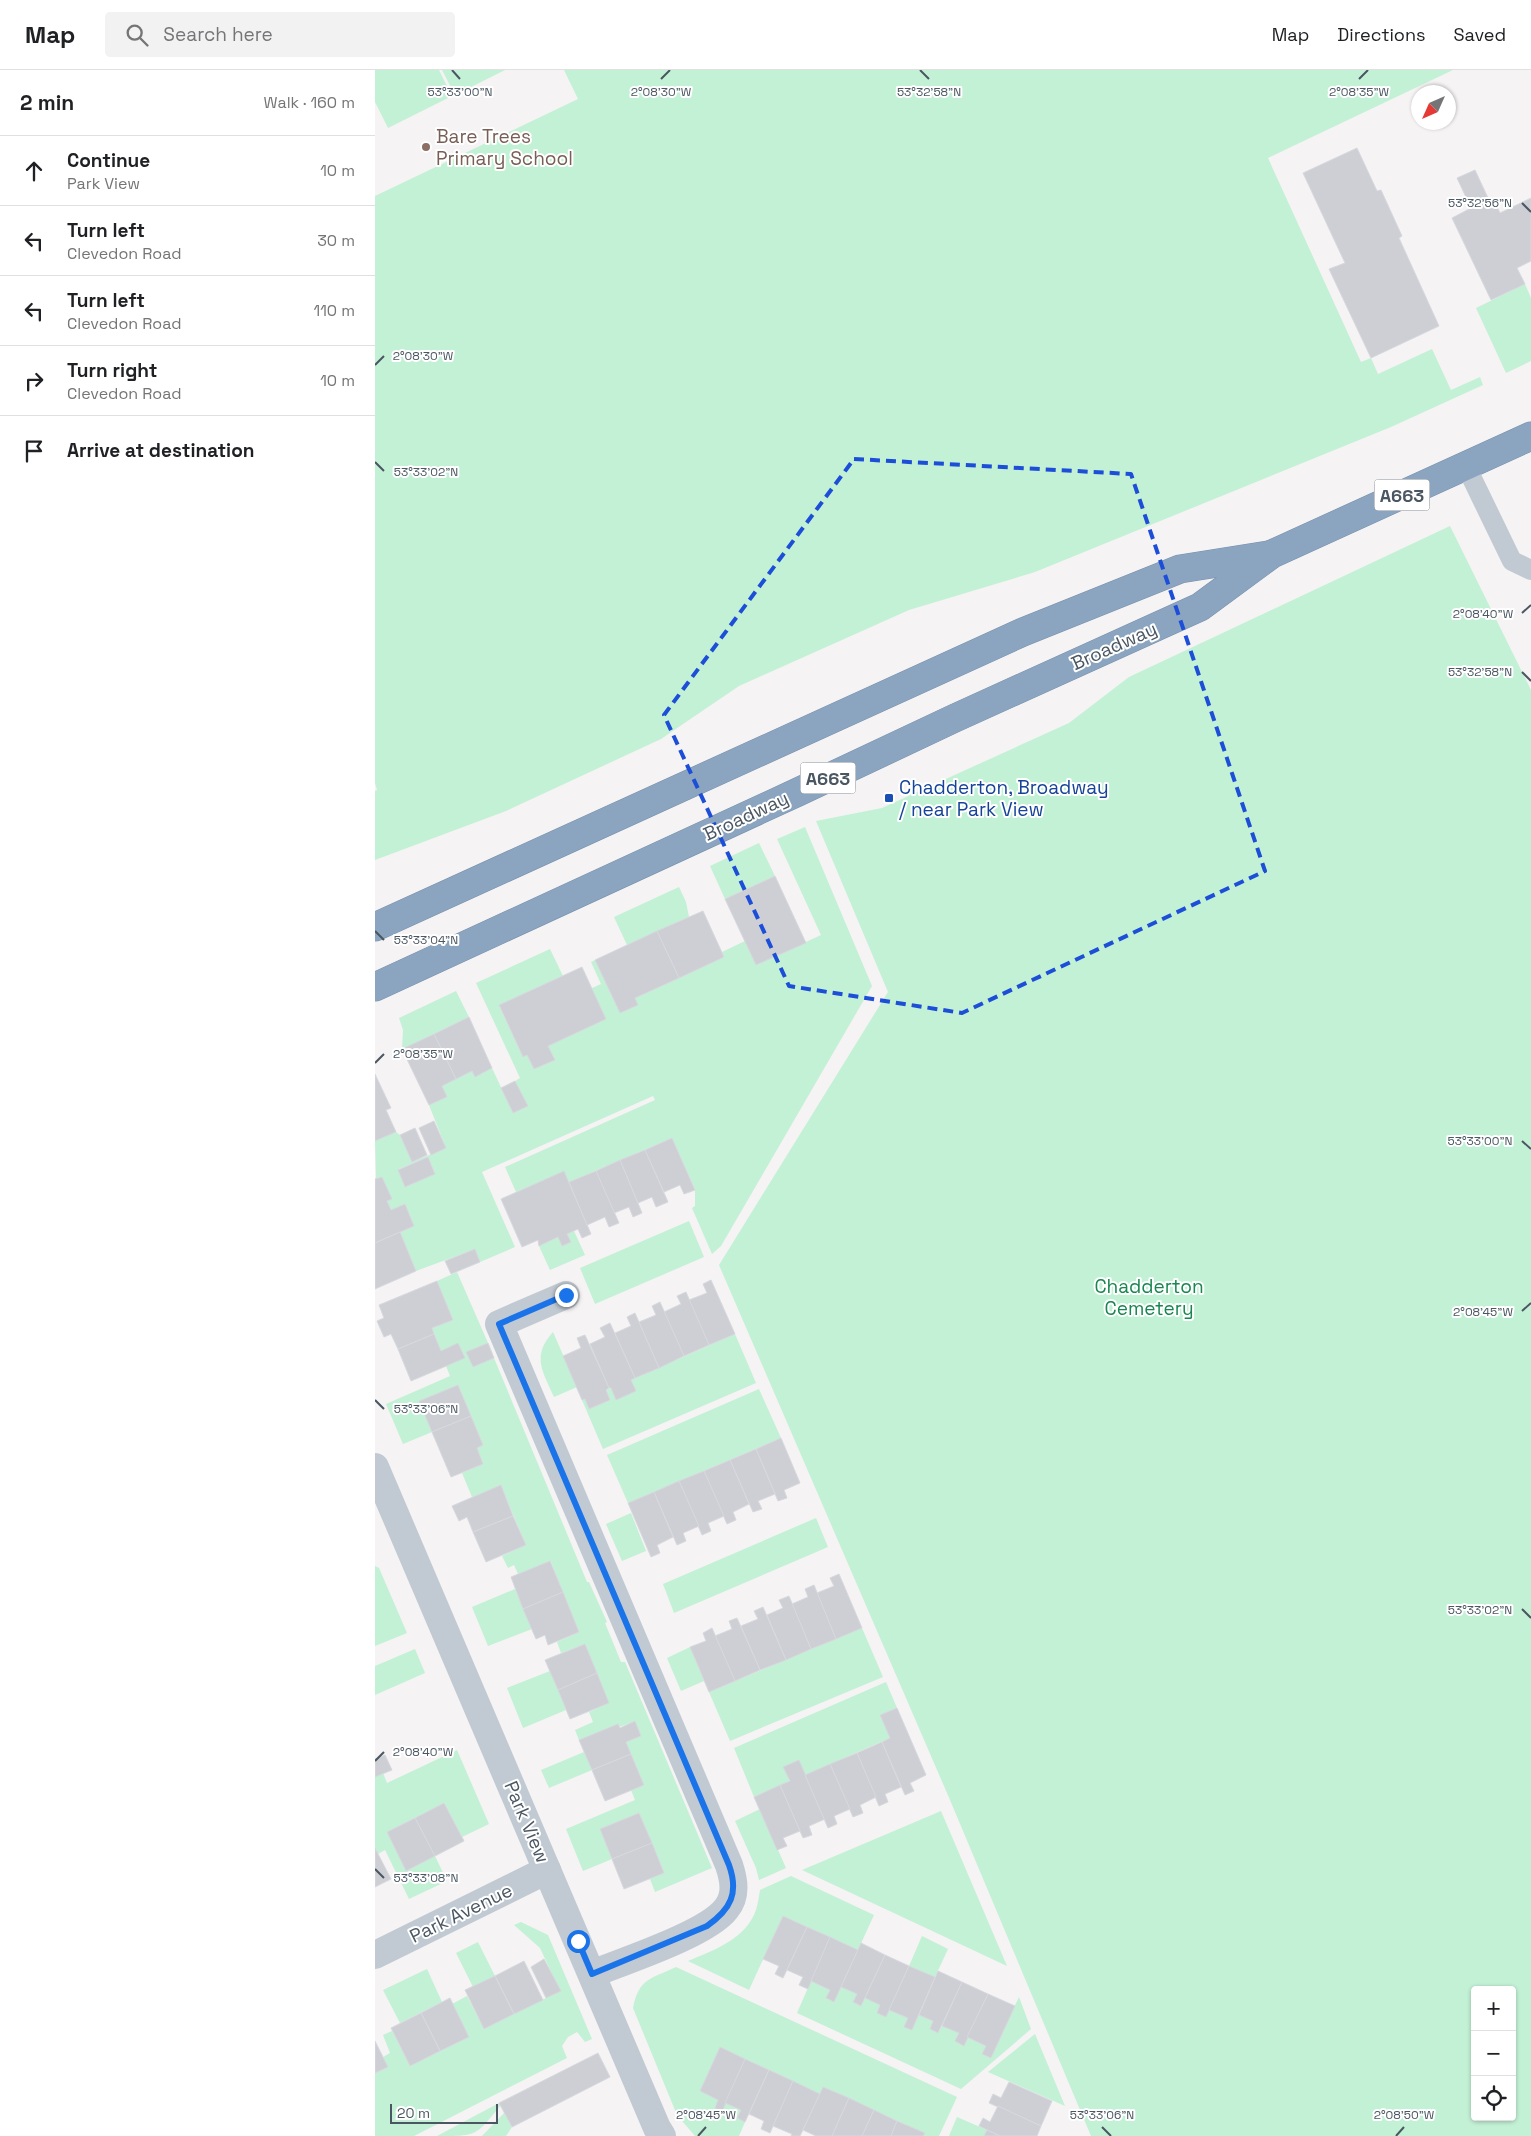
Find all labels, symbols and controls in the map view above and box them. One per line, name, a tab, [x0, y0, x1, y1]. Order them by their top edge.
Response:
search box	[105, 12, 455, 57]
text: Map	[25, 19, 75, 50]
icon: search	[123, 21, 151, 49]
text: Search here	[163, 22, 273, 47]
text: Map	[1272, 23, 1309, 46]
text: Directions	[1337, 23, 1426, 46]
text: Saved	[1454, 23, 1506, 46]
text: 53°33'00"N	[428, 84, 492, 100]
text: 2°08'30"W	[631, 84, 692, 100]
text: 53°32'58"N	[897, 84, 961, 100]
text: 2°08'35"W	[1329, 84, 1390, 100]
north arrow	[1411, 85, 1456, 130]
text: 2 min	[20, 89, 74, 116]
text: Walk · 160 m	[264, 92, 355, 113]
place label: Bare Trees Primary School	[436, 124, 573, 171]
marker: Bare Trees Primary School	[420, 141, 432, 153]
text: Continue	[67, 148, 150, 173]
icon: ahead	[20, 157, 48, 185]
text: 10 m	[320, 160, 355, 181]
text: Park View	[67, 173, 140, 194]
text: 53°32'56"N	[1448, 195, 1512, 211]
text: Turn left	[67, 218, 145, 243]
icon: left	[20, 227, 48, 255]
text: 30 m	[317, 230, 355, 251]
text: Clevedon Road	[67, 243, 182, 264]
text: Turn left	[67, 288, 145, 313]
icon: left	[20, 297, 48, 325]
text: 110 m	[313, 300, 355, 321]
text: Clevedon Road	[67, 313, 182, 334]
text: 2°08'30"W	[393, 348, 454, 364]
text: Turn right	[67, 358, 157, 383]
icon: right	[20, 367, 48, 395]
text: 10 m	[320, 370, 355, 391]
text: Clevedon Road	[67, 383, 182, 404]
icon: arrive	[20, 437, 48, 465]
text: Arrive at destination	[67, 438, 255, 463]
text: 53°33'02"N	[394, 464, 458, 480]
road number: A663	[1375, 480, 1429, 510]
text: 2°08'40"W	[1453, 606, 1514, 622]
street label: Broadway	[1067, 616, 1161, 676]
text: 53°32'58"N	[1448, 664, 1512, 680]
road number: A663	[801, 762, 855, 794]
place label: Chadderton, Broadway / near Park View	[899, 775, 1109, 822]
street label: Broadway	[699, 785, 793, 847]
marker: Chadderton, Broadway / near Park View	[883, 792, 895, 804]
text: 53°33'04"N	[394, 932, 458, 948]
text: 2°08'35"W	[393, 1046, 454, 1062]
text: 53°33'00"N	[1448, 1133, 1512, 1149]
park label: Chadderton Cemetery	[1094, 1274, 1204, 1321]
route end	[555, 1284, 578, 1307]
text: 2°08'45"W	[1453, 1304, 1513, 1320]
text: 53°33'06"N	[394, 1401, 458, 1417]
text: 53°33'02"N	[1448, 1602, 1512, 1618]
text: 2°08'40"W	[393, 1744, 454, 1760]
street label: Park View	[499, 1777, 555, 1867]
text: 53°33'08"N	[394, 1870, 458, 1886]
street label: Park Avenue	[406, 1877, 516, 1949]
route start	[567, 1930, 590, 1953]
map controls	[1471, 1986, 1516, 2121]
button: +	[1471, 1986, 1516, 2031]
button: −	[1471, 2031, 1516, 2076]
button: locate	[1471, 2076, 1516, 2121]
scale bar	[390, 2101, 497, 2124]
text: 20 m	[397, 2104, 430, 2122]
text: 2°08'45"W	[676, 2107, 736, 2123]
text: 53°33'06"N	[1070, 2107, 1134, 2123]
text: 2°08'50"W	[1374, 2107, 1435, 2123]

